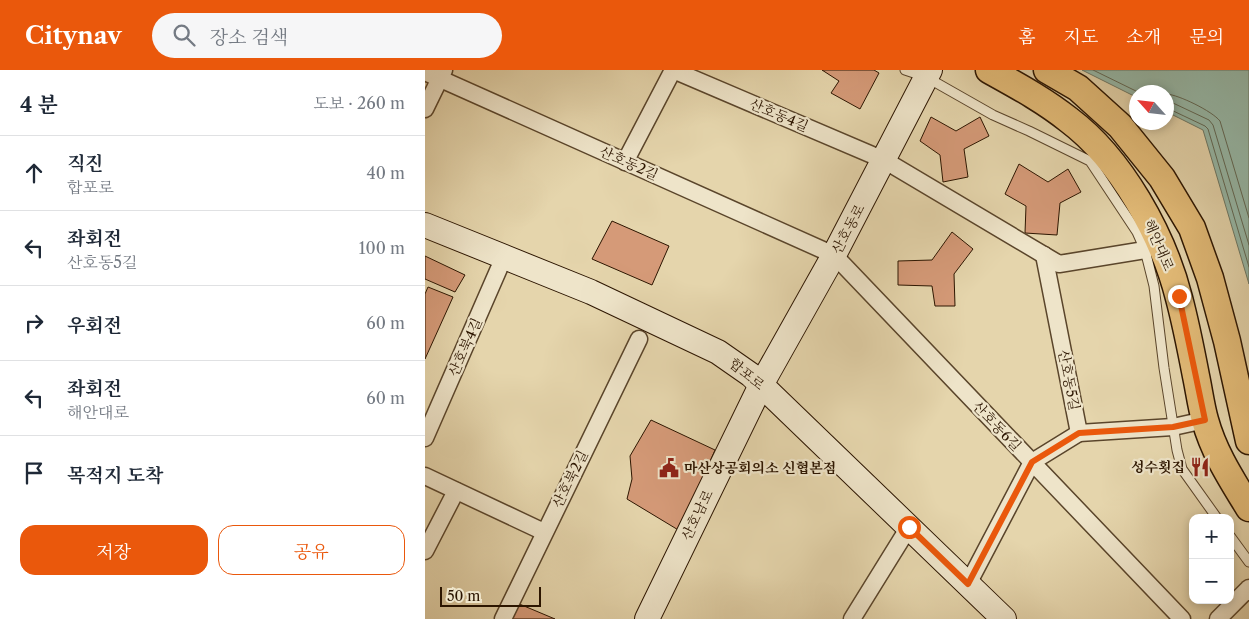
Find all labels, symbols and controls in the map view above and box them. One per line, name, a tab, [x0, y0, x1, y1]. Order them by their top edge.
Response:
search box	[152, 13, 502, 58]
text: Citynav	[25, 21, 122, 50]
icon: search	[170, 21, 198, 49]
text: 장소 검색	[210, 26, 288, 49]
text: 홈	[1018, 26, 1036, 48]
text: 지도	[1064, 26, 1098, 48]
text: 소개	[1126, 26, 1161, 48]
text: 문의	[1189, 26, 1224, 48]
north arrow	[1129, 85, 1174, 130]
text: 4 분	[20, 92, 58, 117]
text: 도보 · 260 m	[313, 93, 405, 113]
street label: 산호동4길	[747, 95, 811, 135]
street label: 산호동2길	[597, 142, 661, 184]
text: 직진	[67, 152, 104, 175]
icon: ahead	[20, 159, 48, 187]
text: 40 m	[366, 163, 405, 183]
text: 합포로	[67, 177, 113, 197]
street label: 산호동로	[827, 200, 869, 257]
street label: 해안대로	[1140, 217, 1178, 274]
text: 좌회전	[67, 227, 122, 250]
icon: left	[20, 234, 48, 262]
text: 100 m	[359, 238, 405, 258]
text: 산호동5길	[67, 252, 138, 272]
route end	[1168, 285, 1191, 308]
icon: right	[20, 309, 48, 337]
text: 60 m	[366, 313, 405, 333]
text: 우회전	[67, 314, 122, 337]
street label: 산호북4길	[444, 315, 486, 379]
street label: 산호동5길	[1054, 348, 1084, 412]
street label: 합포로	[726, 354, 769, 394]
text: 좌회전	[67, 377, 122, 400]
icon: left	[20, 384, 48, 412]
text: 60 m	[366, 388, 405, 408]
street label: 산호동6길	[969, 397, 1025, 455]
text: 해안대로	[67, 402, 129, 422]
street label: 산호북2길	[548, 447, 592, 511]
restaurant icon: 성수횟집	[1189, 456, 1211, 478]
public building icon: 마산상공회의소 신협본점	[658, 457, 680, 479]
place label: 성수횟집	[1131, 458, 1185, 476]
icon: arrive	[20, 459, 48, 487]
place label: 마산상공회의소 신협본점	[684, 459, 836, 477]
text: 목적지 도착	[67, 464, 164, 487]
street label: 산호남로	[677, 486, 717, 543]
map controls	[1189, 514, 1234, 604]
button: +	[1189, 514, 1234, 559]
route start	[898, 516, 921, 539]
button: 저장	[20, 525, 208, 575]
button: 공유	[218, 525, 405, 575]
button: −	[1189, 559, 1234, 604]
scale bar	[440, 584, 541, 607]
text: 50 m	[447, 587, 480, 605]

